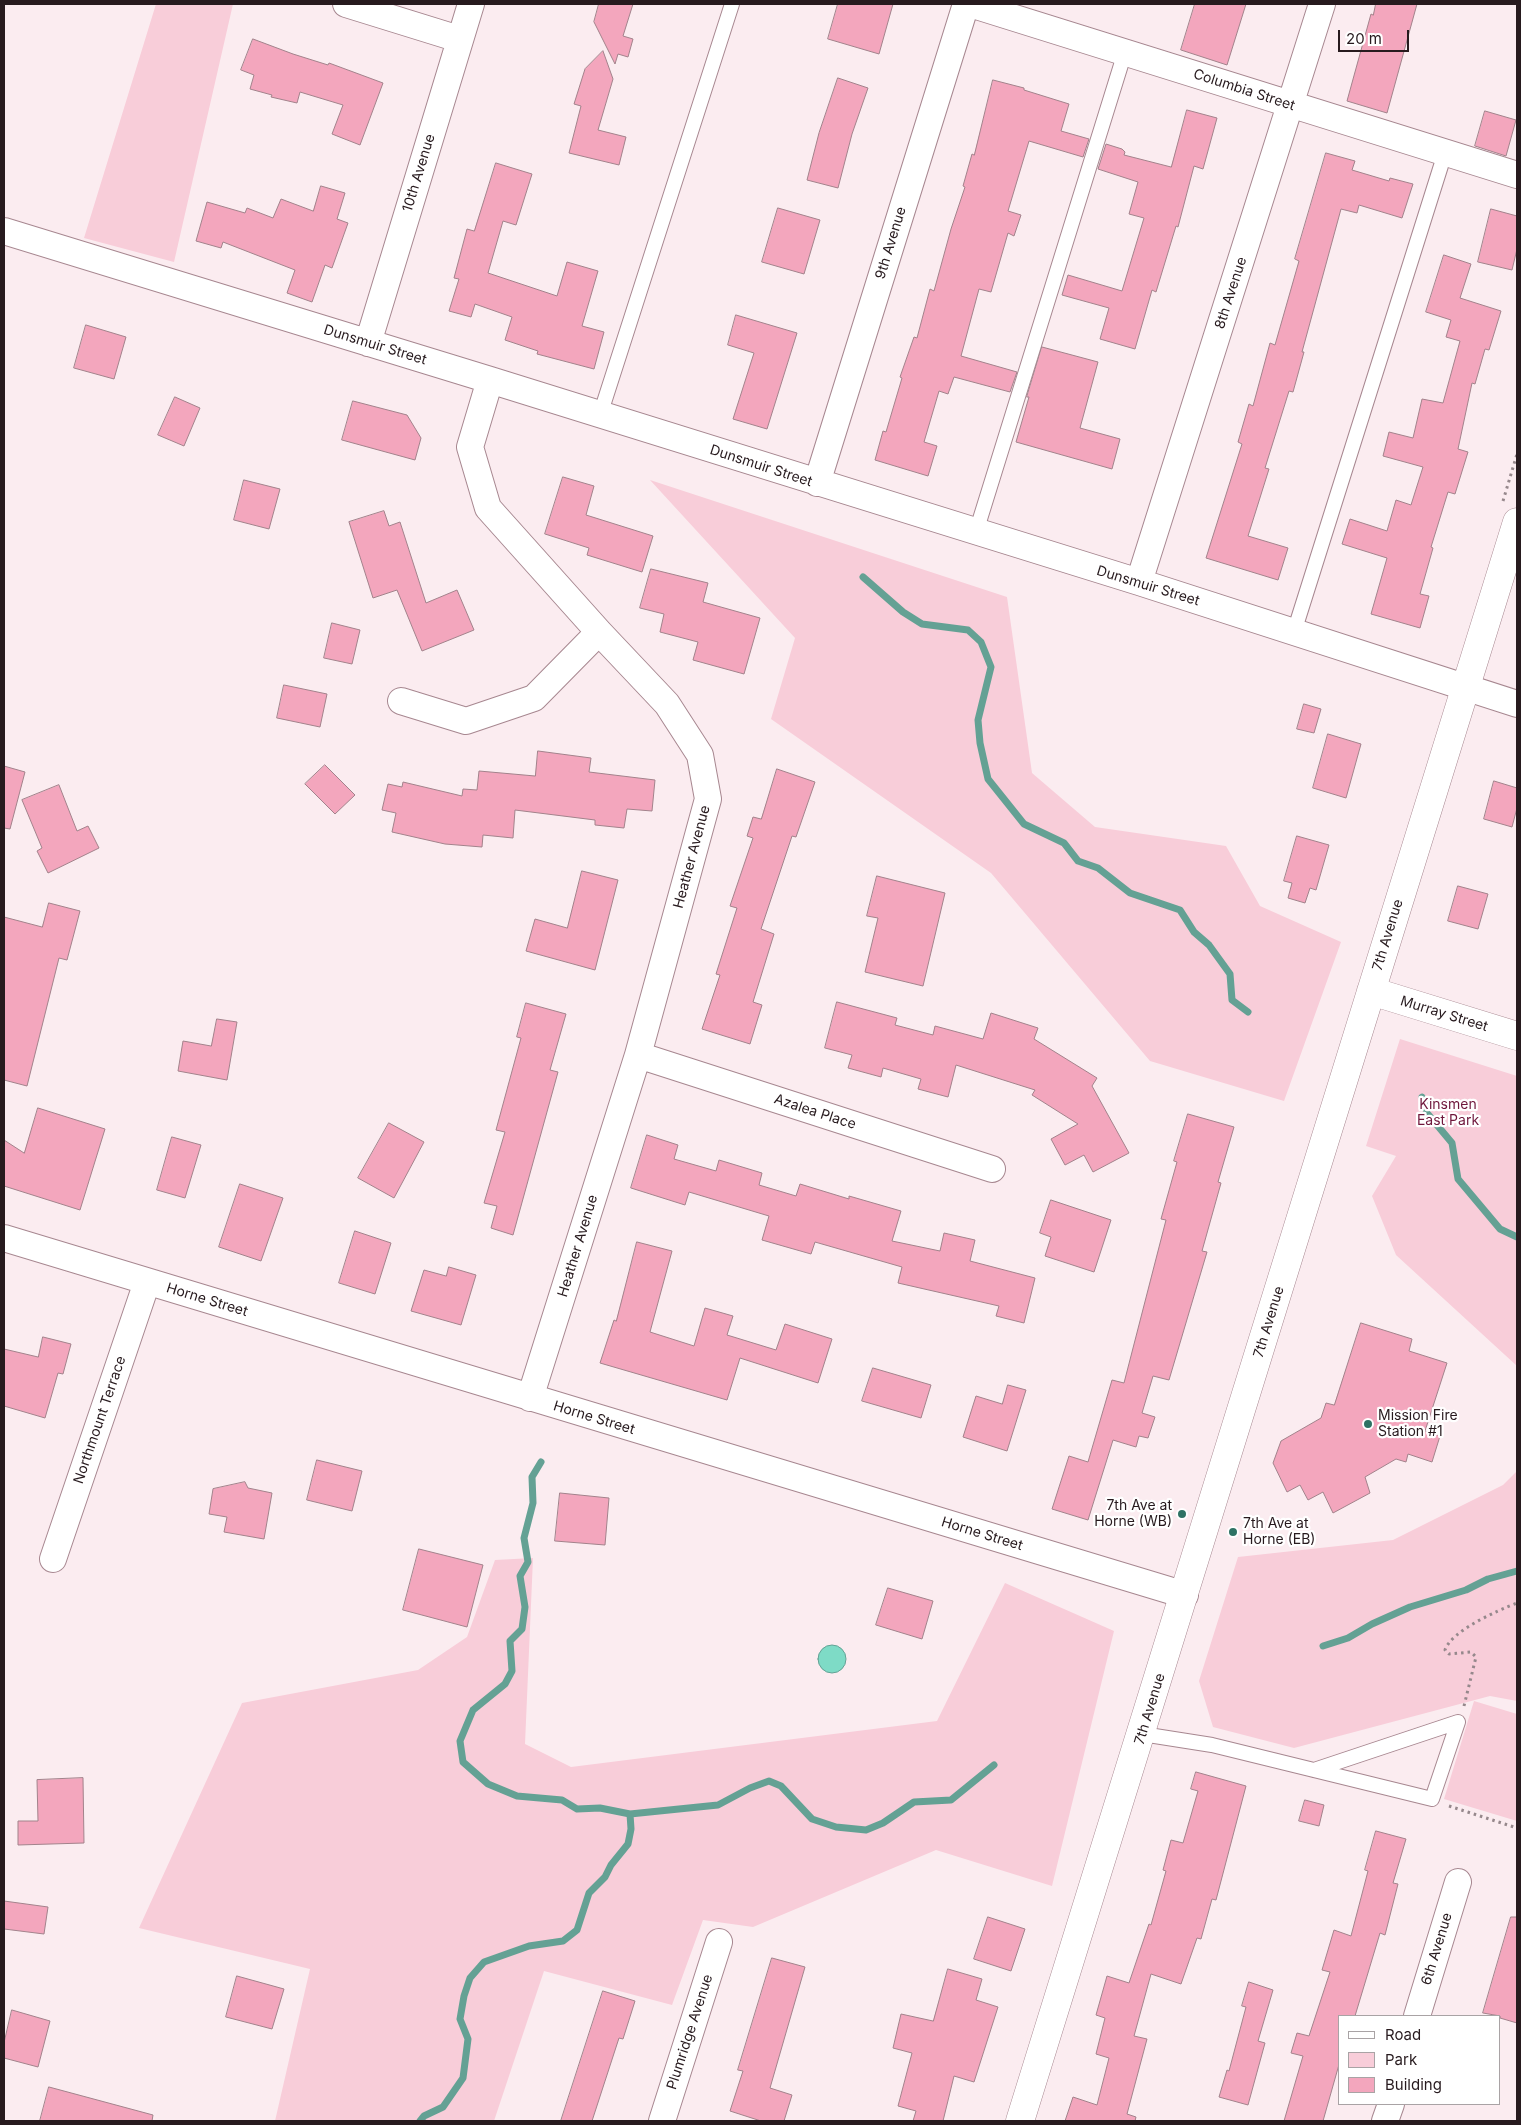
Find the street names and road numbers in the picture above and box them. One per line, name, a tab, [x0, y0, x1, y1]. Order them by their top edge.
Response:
street label: Columbia Street	[1191, 66, 1297, 114]
street label: 10th Avenue	[399, 132, 439, 214]
street label: 9th Avenue	[872, 205, 910, 281]
street label: 8th Avenue	[1211, 255, 1251, 331]
street label: Dunsmuir Street	[322, 321, 428, 369]
street label: Dunsmuir Street	[708, 442, 814, 490]
street label: Dunsmuir Street	[1095, 562, 1201, 610]
street label: Heather Avenue	[670, 804, 714, 910]
street label: 7th Avenue	[1369, 897, 1407, 973]
street label: Murray Street	[1398, 993, 1490, 1035]
street label: Azalea Place	[772, 1091, 858, 1133]
street label: Heather Avenue	[554, 1193, 602, 1299]
street label: Horne Street	[164, 1280, 250, 1320]
street label: 7th Avenue	[1250, 1284, 1288, 1360]
street label: Northmount Terrace	[70, 1354, 130, 1486]
street label: Horne Street	[551, 1398, 637, 1438]
street label: Horne Street	[939, 1514, 1025, 1554]
street label: 7th Avenue	[1131, 1671, 1169, 1747]
street label: 6th Avenue	[1418, 1911, 1456, 1987]
street label: Plumridge Avenue	[663, 1972, 717, 2092]

